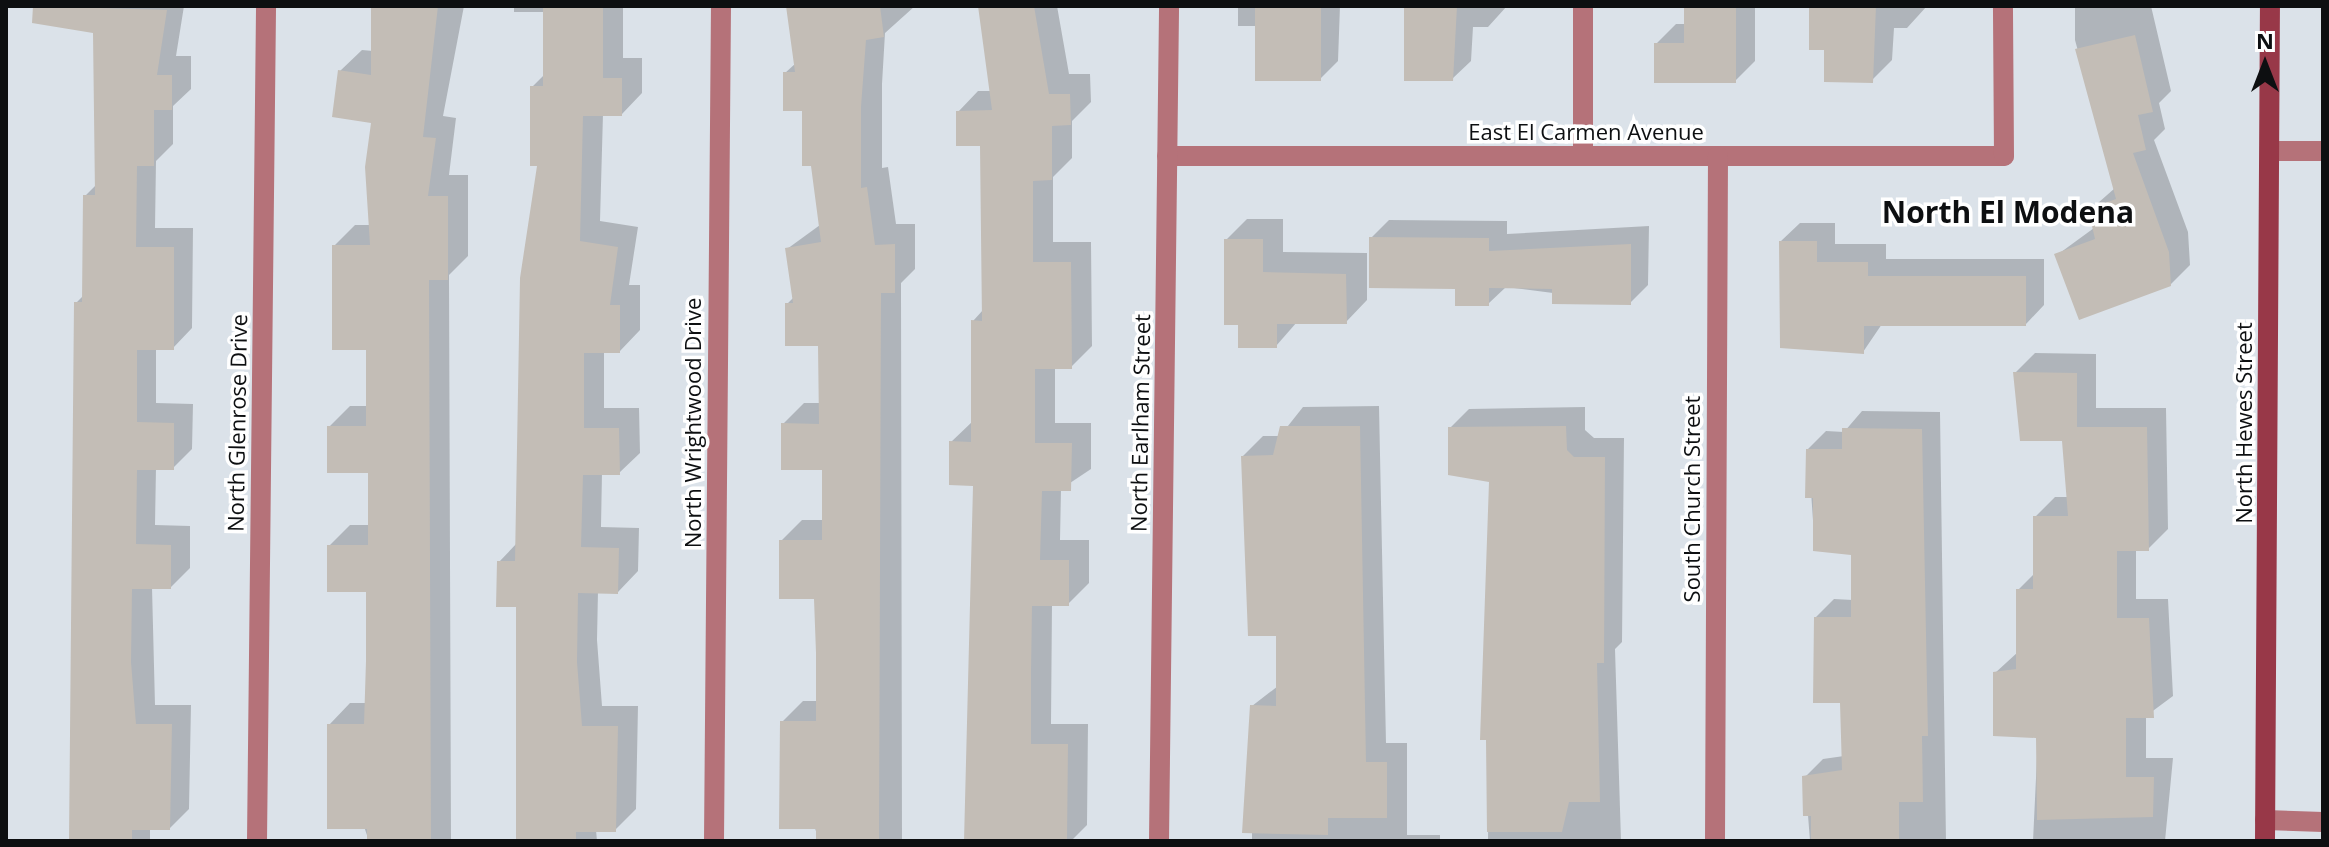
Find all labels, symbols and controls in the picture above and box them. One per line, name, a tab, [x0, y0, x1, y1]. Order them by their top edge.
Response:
north arrow	[2225, 24, 2305, 104]
text: N	[2256, 25, 2274, 55]
street label: East El Carmen Avenue	[1468, 119, 1704, 145]
district label: North El Modena	[1882, 194, 2134, 230]
street label: North Wrightwood Drive	[680, 298, 706, 548]
street label: North Glenrose Drive	[222, 314, 252, 532]
street label: North Earlham Street	[1125, 314, 1155, 532]
street label: North Hewes Street	[2231, 322, 2257, 524]
street label: South Church Street	[1679, 396, 1705, 602]

